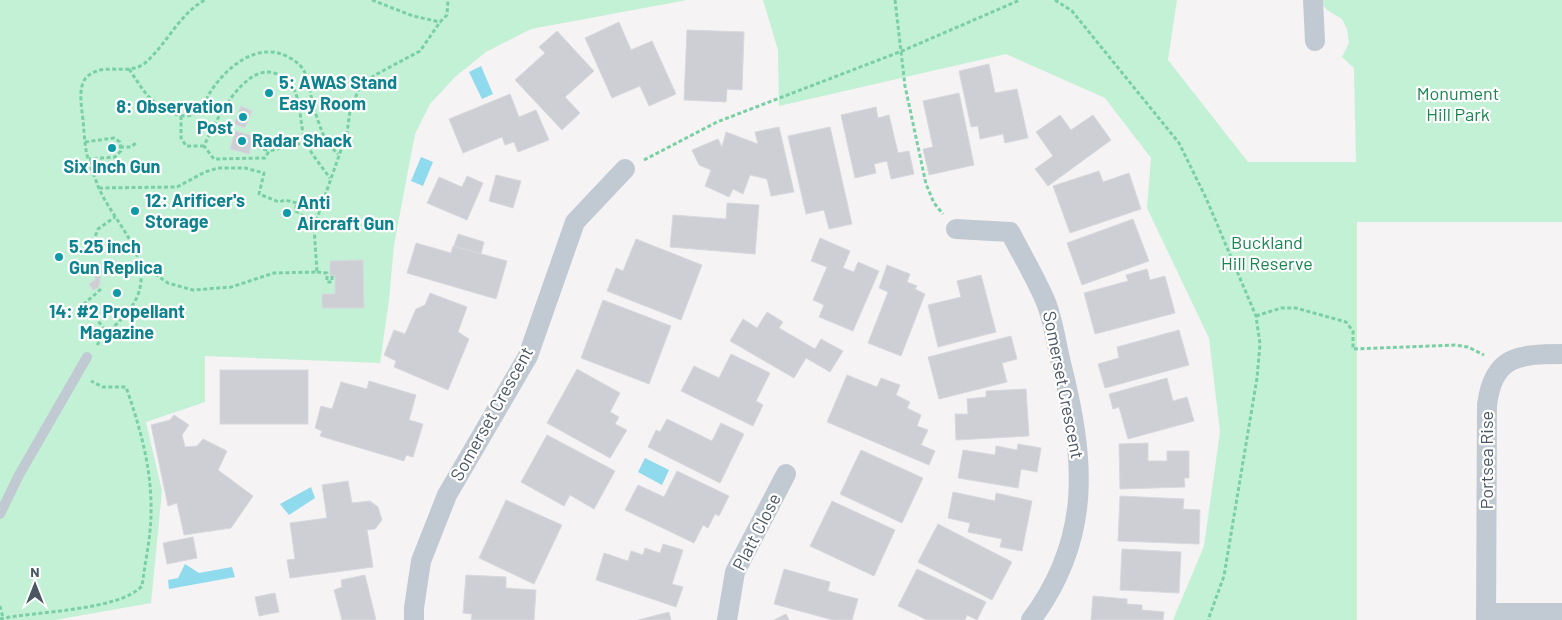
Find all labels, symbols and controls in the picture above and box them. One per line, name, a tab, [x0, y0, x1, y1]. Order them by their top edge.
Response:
place label: 5: AWAS Stand Easy Room	[279, 71, 397, 114]
park label: Monument Hill Park	[1417, 82, 1499, 125]
marker: 5: AWAS Stand Easy Room	[263, 87, 275, 99]
place label: 8: Observation Post	[116, 95, 233, 138]
marker: 8: Observation Post	[237, 111, 249, 123]
place label: Radar Shack	[252, 129, 352, 151]
marker: Radar Shack	[236, 135, 248, 147]
marker: Six Inch Gun	[106, 142, 118, 154]
place label: Six Inch Gun	[64, 155, 160, 177]
place label: 12: Arificer's Storage	[145, 189, 245, 232]
place label: Anti Aircraft Gun	[297, 191, 394, 234]
marker: 12: Arificer's Storage	[129, 205, 141, 217]
marker: Anti Aircraft Gun	[281, 207, 293, 219]
park label: Buckland Hill Reserve	[1221, 231, 1313, 274]
place label: 5.25 inch Gun Replica	[69, 235, 162, 278]
marker: 5.25 inch Gun Replica	[53, 251, 65, 263]
marker: 14: #2 Propellant Magazine	[111, 287, 123, 299]
place label: 14: #2 Propellant Magazine	[49, 300, 185, 343]
street label: Somerset Crescent	[1039, 309, 1089, 461]
street label: Somerset Crescent	[445, 343, 537, 484]
street label: Portsea Rise	[1475, 411, 1497, 509]
street label: Platt Close	[727, 489, 785, 574]
north arrow	[10, 560, 60, 610]
text: N	[30, 563, 40, 580]

